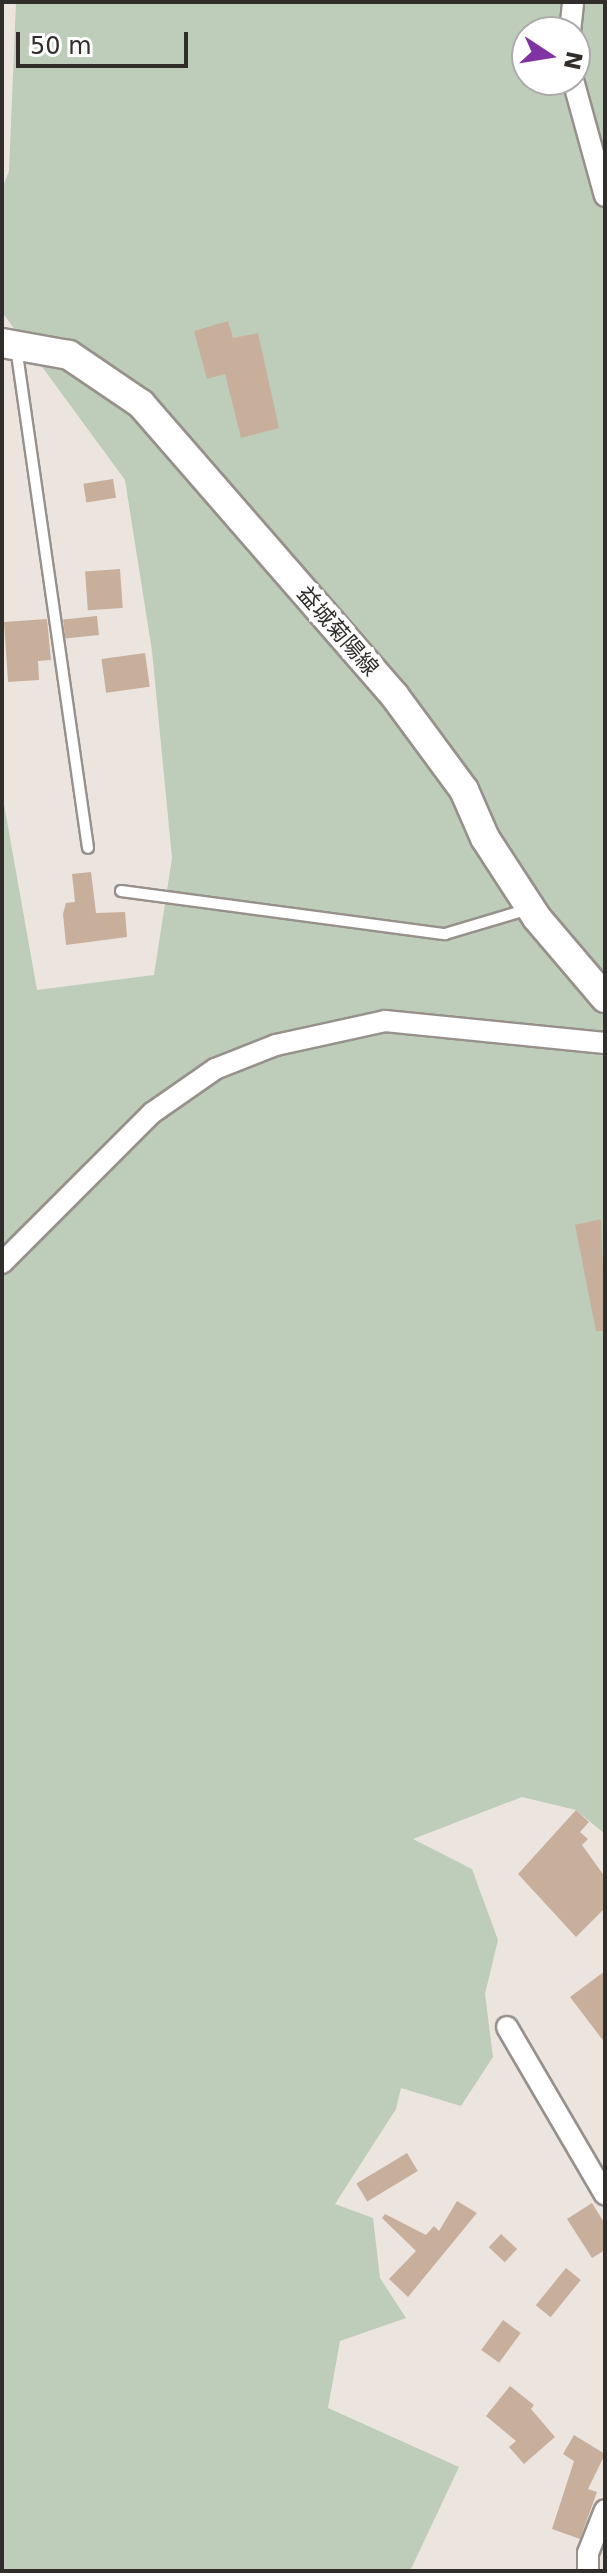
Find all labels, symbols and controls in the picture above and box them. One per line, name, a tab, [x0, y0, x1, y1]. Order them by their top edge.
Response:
scale bar	[20, 16, 192, 66]
north arrow	[511, 16, 591, 96]
text: 50 m	[30, 32, 92, 60]
text: N	[559, 49, 587, 72]
street label: 益城菊陽線	[292, 581, 384, 681]

